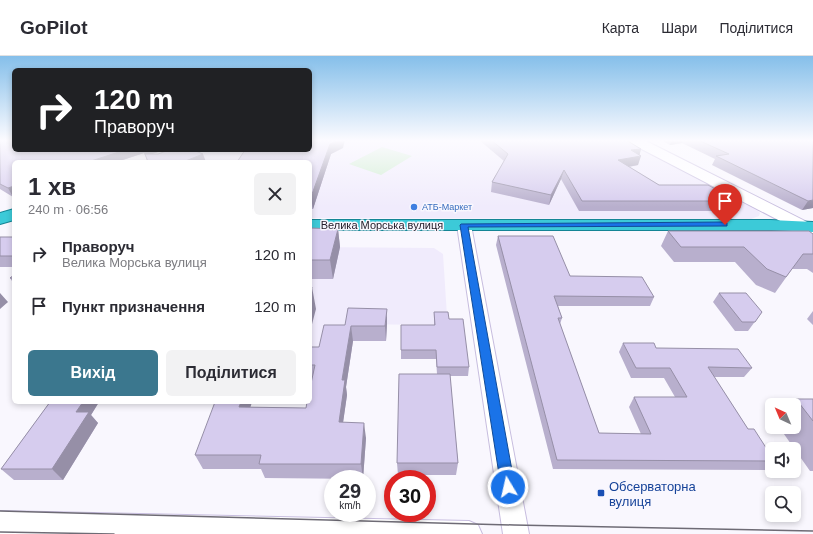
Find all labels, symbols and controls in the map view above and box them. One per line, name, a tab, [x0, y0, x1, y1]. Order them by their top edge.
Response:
text: GoPilot	[20, 17, 88, 38]
text: Карта	[602, 20, 639, 36]
text: Шари	[661, 20, 697, 36]
text: Поділитися	[719, 20, 793, 36]
icon: right	[28, 84, 80, 136]
text: 120 m	[94, 84, 173, 115]
text: Праворуч	[94, 117, 175, 137]
text: 1 хв	[28, 173, 76, 200]
button: close	[254, 173, 296, 215]
pin	[708, 184, 742, 225]
icon: arrive	[714, 190, 736, 212]
text: 240 m · 06:56	[28, 202, 108, 217]
marker: АТБ-Маркет	[409, 202, 419, 212]
place label: АТБ-Маркет	[422, 202, 472, 212]
street label: Велика Морська вулиця	[321, 219, 443, 231]
text: Праворуч	[62, 238, 135, 255]
icon: right	[28, 243, 50, 265]
text: 120 m	[254, 246, 296, 263]
text: Велика Морська вулиця	[62, 255, 207, 270]
icon: arrive	[28, 295, 50, 317]
text: Пункт призначення	[62, 298, 205, 315]
text: 120 m	[254, 298, 296, 315]
button: Вихід	[28, 350, 158, 396]
button: Поділитися	[166, 350, 296, 396]
north arrow	[765, 398, 801, 434]
map controls	[765, 398, 801, 522]
button: sound	[765, 442, 801, 478]
position arrow	[487, 466, 529, 508]
speed limit sign: 30	[384, 470, 436, 522]
place label: Обсерваторна вулиця	[609, 479, 697, 509]
text: 29	[339, 480, 361, 502]
button: search	[765, 486, 801, 522]
marker: Обсерваторна вулиця	[596, 488, 606, 498]
text: km/h	[339, 500, 361, 511]

